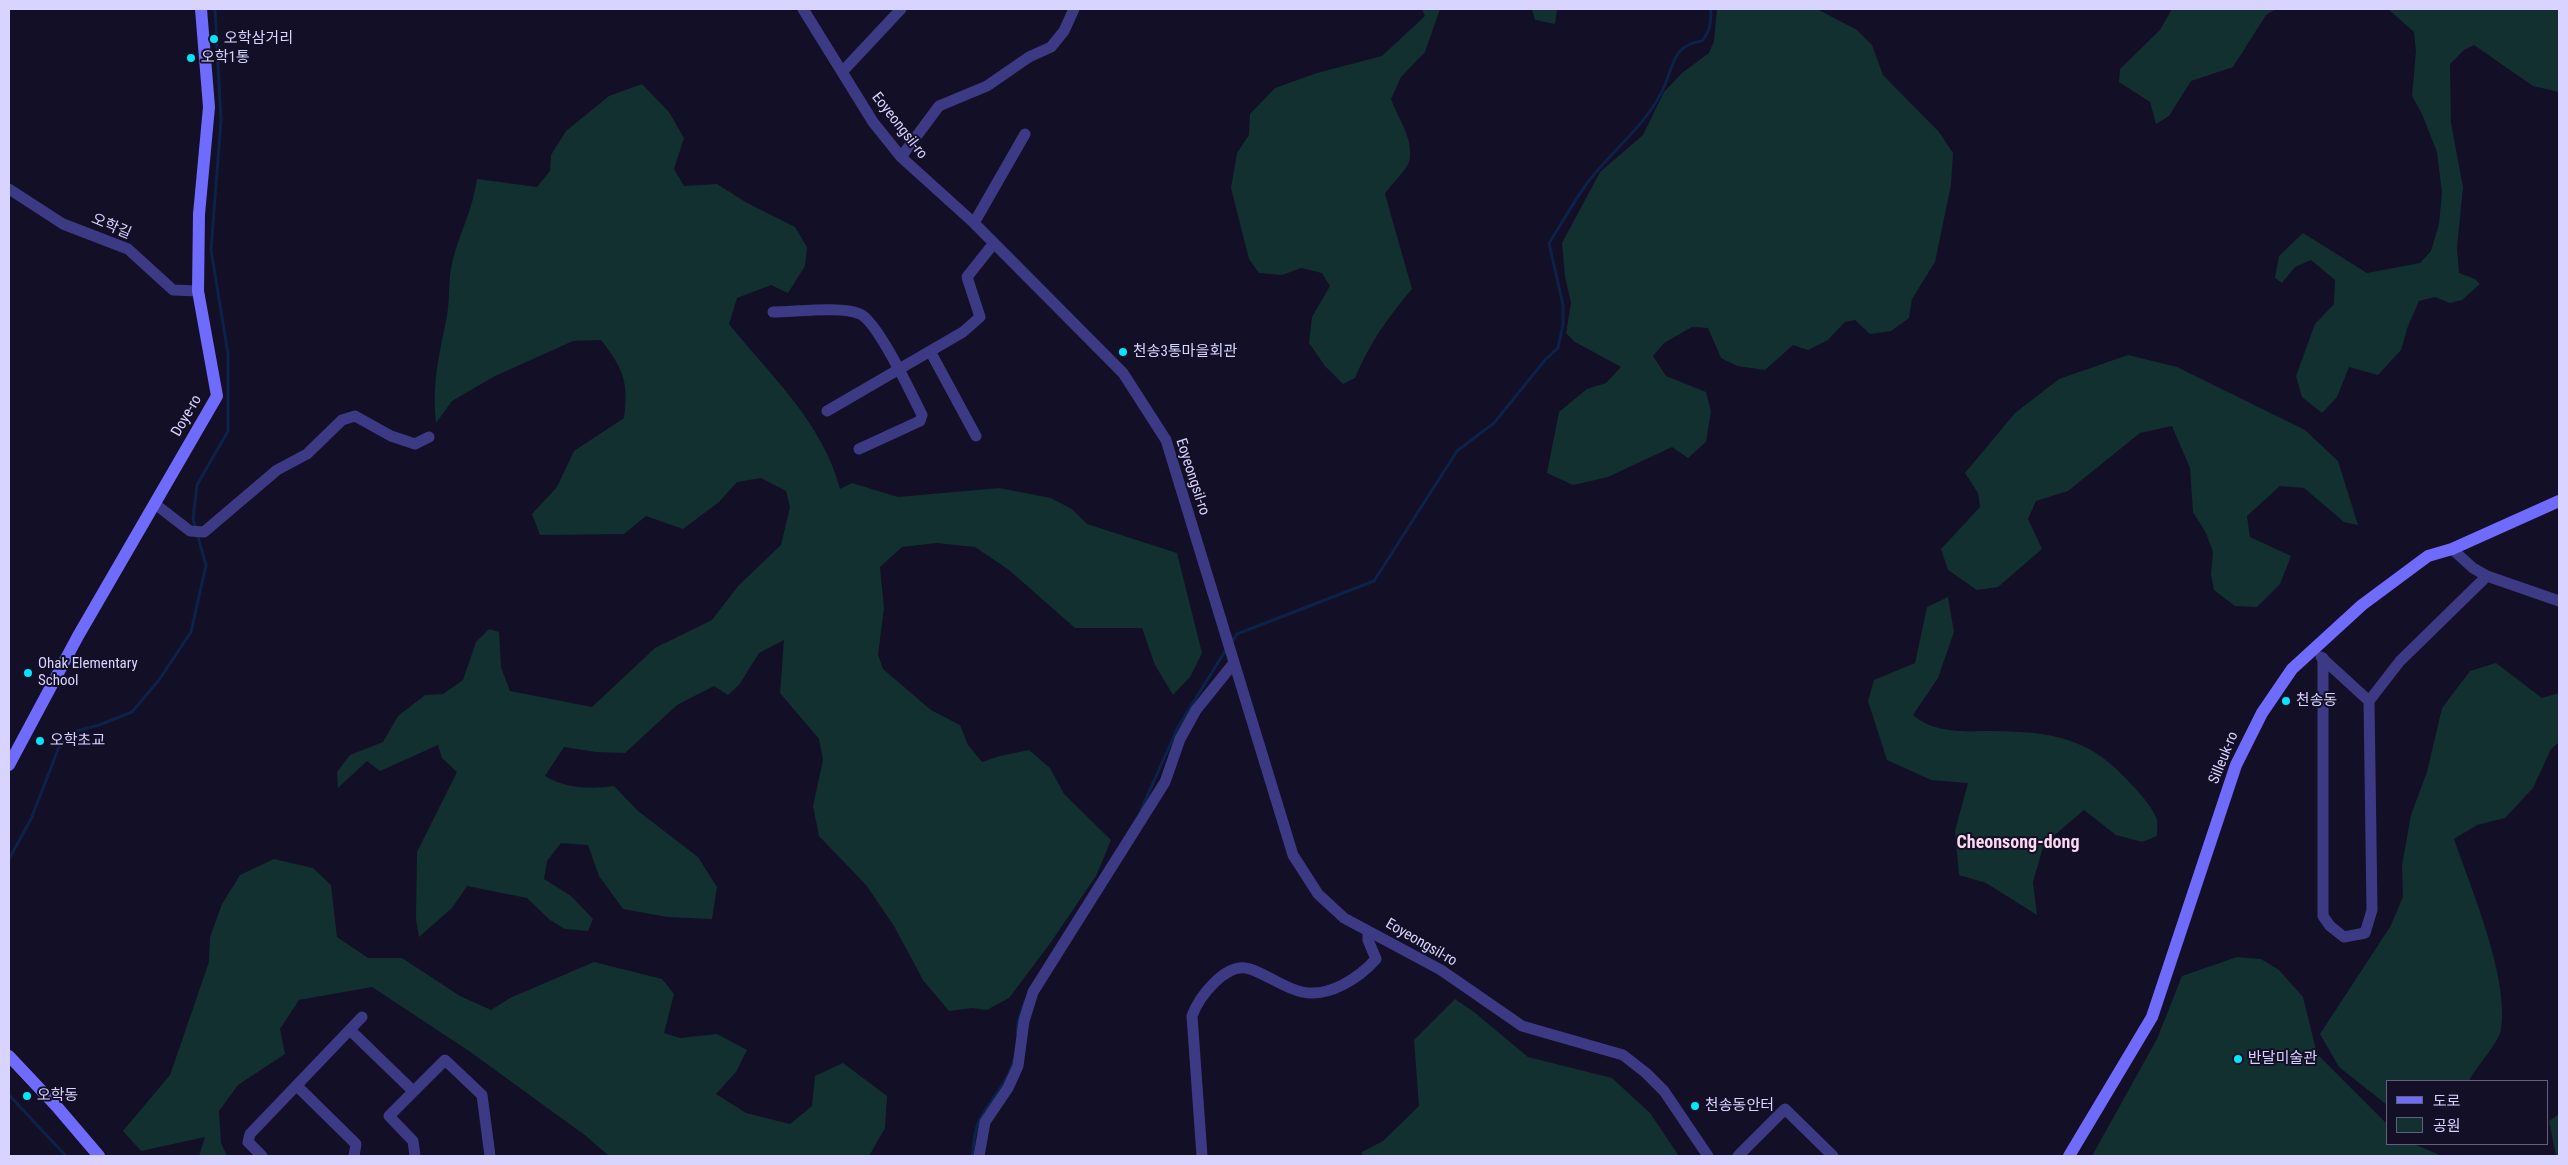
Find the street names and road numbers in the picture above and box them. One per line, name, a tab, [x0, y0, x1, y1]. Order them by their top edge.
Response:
street label: Eoyeongsil-ro	[867, 89, 931, 163]
street label: 오학길	[88, 211, 134, 243]
street label: Doye-ro	[168, 392, 206, 440]
street label: Eoyeongsil-ro	[1171, 436, 1213, 518]
street label: Silleuk-ro	[2205, 729, 2243, 787]
street label: Eoyeongsil-ro	[1382, 915, 1460, 971]

